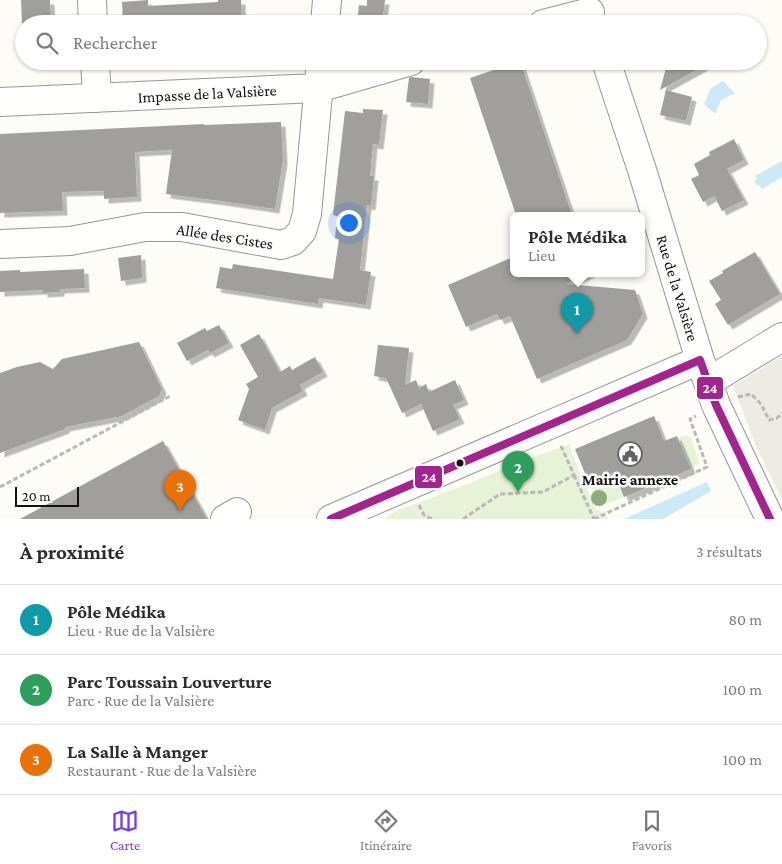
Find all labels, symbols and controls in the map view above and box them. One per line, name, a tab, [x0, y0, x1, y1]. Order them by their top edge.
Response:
search box	[15, 15, 767, 70]
icon: search	[33, 29, 61, 57]
text: Rechercher	[73, 32, 157, 53]
street label: Impasse de la Valsière	[137, 81, 277, 107]
your location	[336, 210, 362, 236]
popup	[510, 212, 645, 277]
street label: Allée des Cistes	[175, 220, 275, 253]
text: Pôle Médika	[528, 226, 627, 247]
street label: Rue de la Valsière	[653, 233, 702, 343]
text: Lieu	[528, 247, 556, 264]
pin: 1	[561, 293, 593, 334]
line badge: 24	[696, 376, 724, 400]
text: 24	[703, 380, 718, 396]
public building icon: Mairie annexe	[617, 441, 643, 467]
pin: 2	[502, 451, 534, 492]
unlabelled marker	[455, 458, 465, 468]
line badge: 24	[414, 465, 443, 489]
text: 24	[422, 469, 437, 485]
pin: 3	[164, 470, 196, 511]
place label: Mairie annexe	[582, 471, 679, 488]
scale bar	[15, 484, 79, 507]
text: 20 m	[22, 488, 50, 504]
text: À proximité	[20, 540, 124, 564]
text: 3 résultats	[696, 543, 762, 560]
text: Pôle Médika	[67, 601, 166, 622]
text: 1	[33, 611, 39, 628]
text: 80 m	[728, 611, 762, 628]
text: Lieu · Rue de la Valsière	[67, 622, 215, 639]
text: Parc Toussain Louverture	[67, 671, 272, 692]
text: 2	[32, 681, 40, 698]
text: 100 m	[723, 681, 762, 698]
text: Parc · Rue de la Valsière	[67, 692, 214, 709]
text: La Salle à Manger	[67, 741, 208, 762]
text: 3	[32, 751, 40, 768]
text: 100 m	[723, 751, 762, 768]
text: Restaurant · Rue de la Valsière	[67, 762, 257, 779]
tab: Carte	[110, 807, 140, 853]
tab: Itinéraire	[360, 807, 412, 853]
tab: Favoris	[632, 807, 672, 853]

